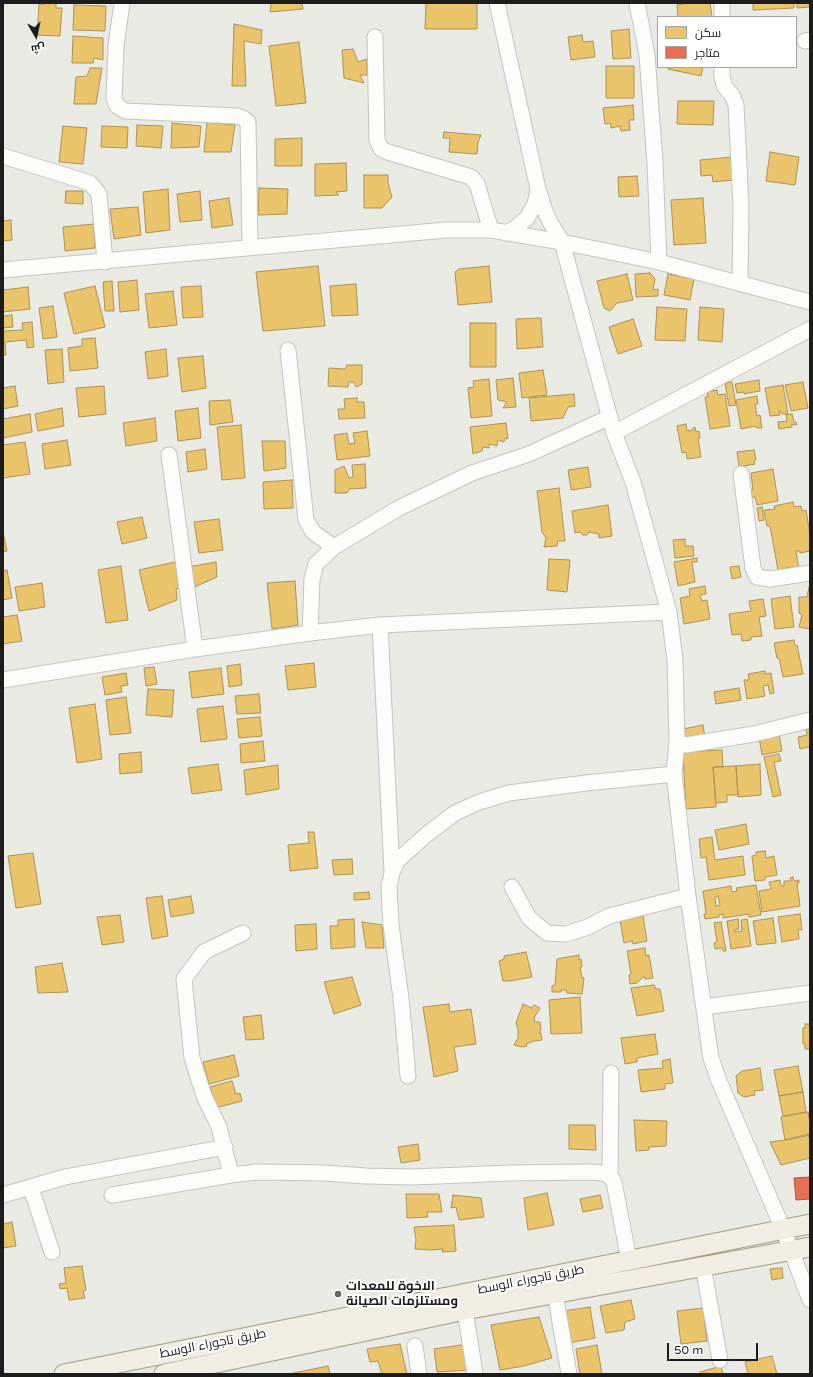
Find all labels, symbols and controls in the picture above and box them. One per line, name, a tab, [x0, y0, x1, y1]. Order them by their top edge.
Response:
north arrow	[16, 16, 56, 56]
legend	[657, 16, 797, 68]
text: سكن	[695, 26, 721, 40]
text: ش	[30, 41, 46, 56]
text: متاجر	[695, 46, 720, 60]
street label: طريق تاجوراء الوسط	[476, 1262, 586, 1298]
place label: الاخوة للمعدات ومستلزمات الصيانة	[346, 1279, 458, 1310]
marker: الاخوة للمعدات ومستلزمات الصيانة	[333, 1289, 343, 1299]
street label: طريق تاجوراء الوسط	[158, 1326, 268, 1362]
scale bar	[669, 1335, 760, 1361]
text: 50 m	[674, 1343, 703, 1357]

